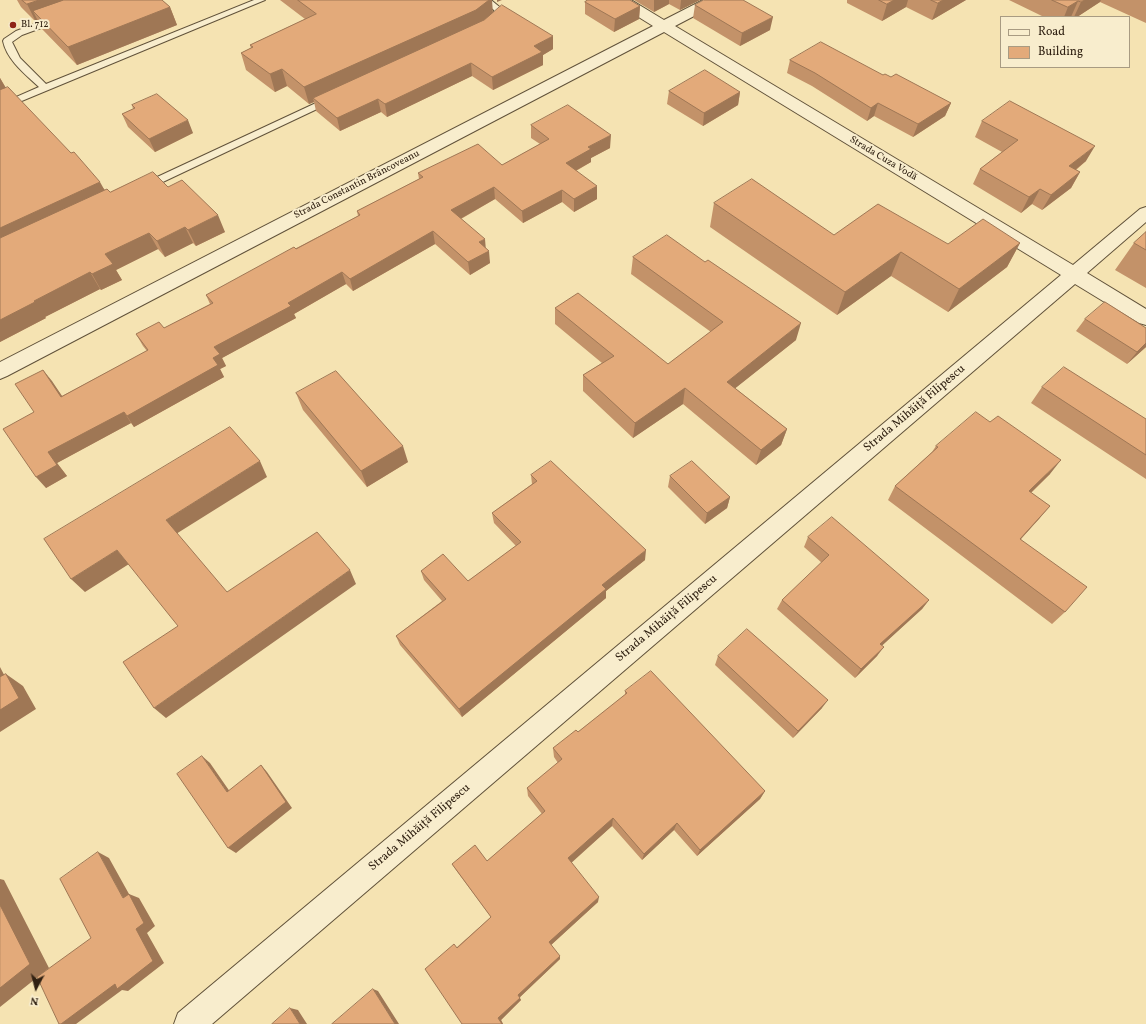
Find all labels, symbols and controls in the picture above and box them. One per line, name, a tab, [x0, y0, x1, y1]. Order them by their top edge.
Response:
legend	[1000, 16, 1130, 68]
place label: Bl. 712	[21, 19, 49, 31]
marker: Bl. 712	[8, 20, 18, 30]
text: Road	[1038, 24, 1065, 40]
text: Building	[1038, 44, 1083, 60]
street label: Strada Cuza Vodă	[847, 134, 919, 184]
street label: Strada Constantin Brâncoveanu	[292, 148, 422, 222]
street label: Strada Mihăiță Filipescu	[861, 362, 969, 456]
street label: Strada Mihăiță Filipescu	[613, 572, 721, 666]
street label: Strada Mihăiță Filipescu	[366, 781, 474, 875]
north arrow	[16, 968, 56, 1008]
text: N	[30, 992, 39, 1008]

